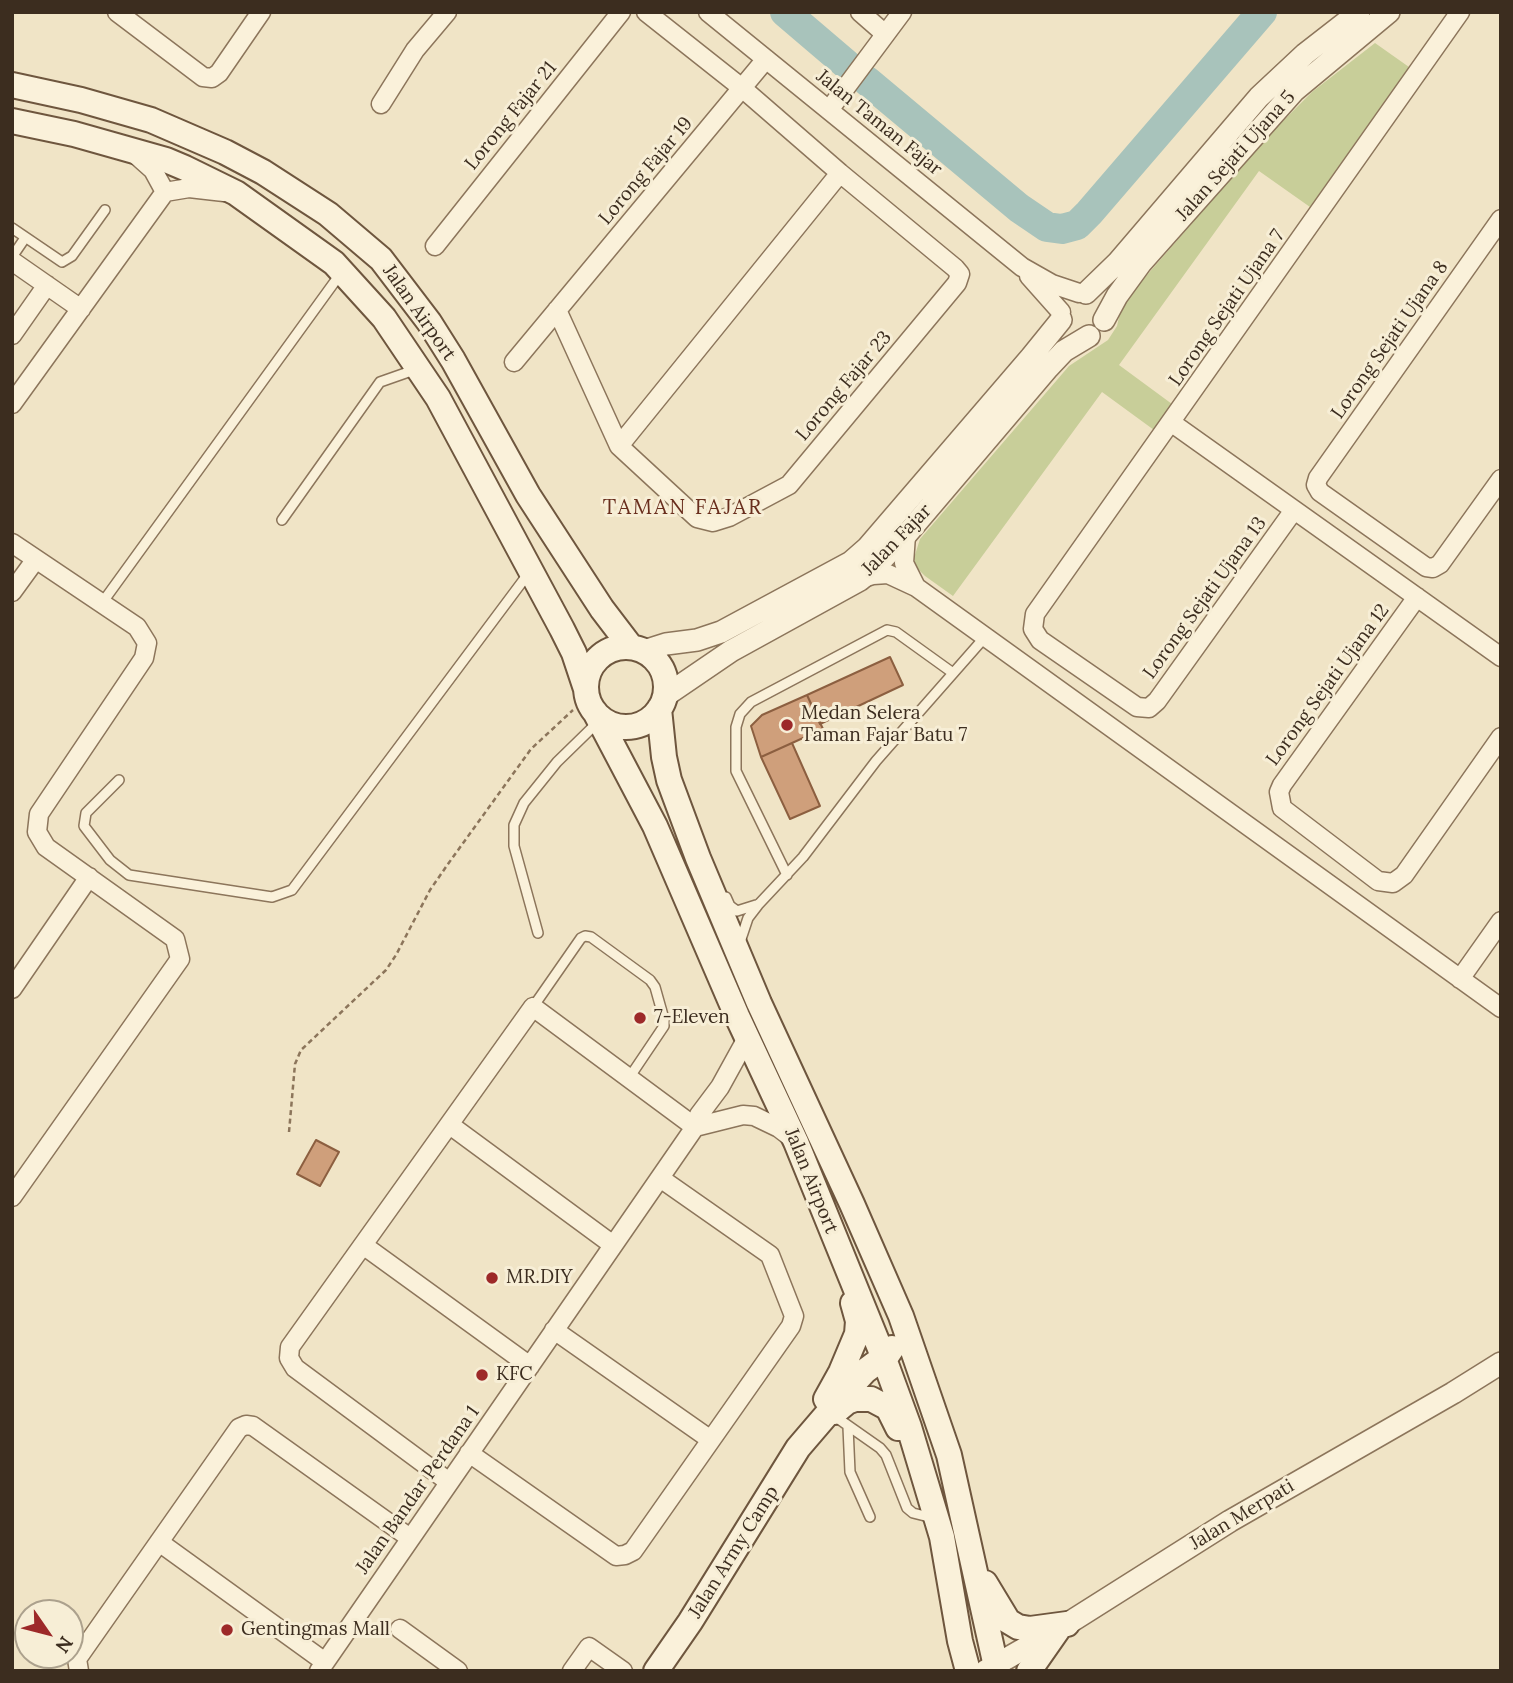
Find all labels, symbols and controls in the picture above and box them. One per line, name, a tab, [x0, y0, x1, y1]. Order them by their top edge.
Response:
street label: Lorong Fajar 21	[460, 57, 562, 175]
street label: Jalan Taman Fajar	[811, 65, 947, 181]
street label: Jalan Sejati Ujana 5	[1172, 86, 1300, 226]
street label: Lorong Fajar 19	[594, 112, 698, 230]
street label: Lorong Sejati Ujana 7	[1164, 225, 1290, 391]
street label: Lorong Sejati Ujana 8	[1327, 257, 1453, 423]
street label: Jalan Airport	[378, 261, 460, 365]
street label: Lorong Fajar 23	[791, 326, 897, 446]
district label: TAMAN FAJAR	[604, 495, 762, 521]
street label: Jalan Fajar	[857, 500, 937, 580]
street label: Lorong Sejati Ujana 13	[1139, 513, 1271, 683]
street label: Lorong Sejati Ujana 12	[1262, 600, 1394, 770]
place label: Medan Selera Taman Fajar Batu 7	[801, 703, 967, 747]
marker: Medan Selera Taman Fajar Batu 7	[779, 717, 795, 733]
place label: 7-Eleven	[654, 1007, 730, 1029]
marker: 7-Eleven	[632, 1010, 648, 1026]
street label: Jalan Airport	[780, 1125, 842, 1237]
place label: MR.DIY	[506, 1267, 572, 1289]
marker: MR.DIY	[484, 1270, 500, 1286]
place label: KFC	[496, 1364, 533, 1386]
marker: KFC	[474, 1367, 490, 1383]
street label: Jalan Bandar Perdana 1	[351, 1402, 485, 1578]
street label: Jalan Merpati	[1186, 1475, 1298, 1555]
street label: Jalan Army Camp	[684, 1482, 784, 1622]
north arrow	[14, 1599, 84, 1669]
place label: Gentingmas Mall	[241, 1619, 390, 1641]
marker: Gentingmas Mall	[219, 1622, 235, 1638]
text: N	[51, 1632, 79, 1658]

